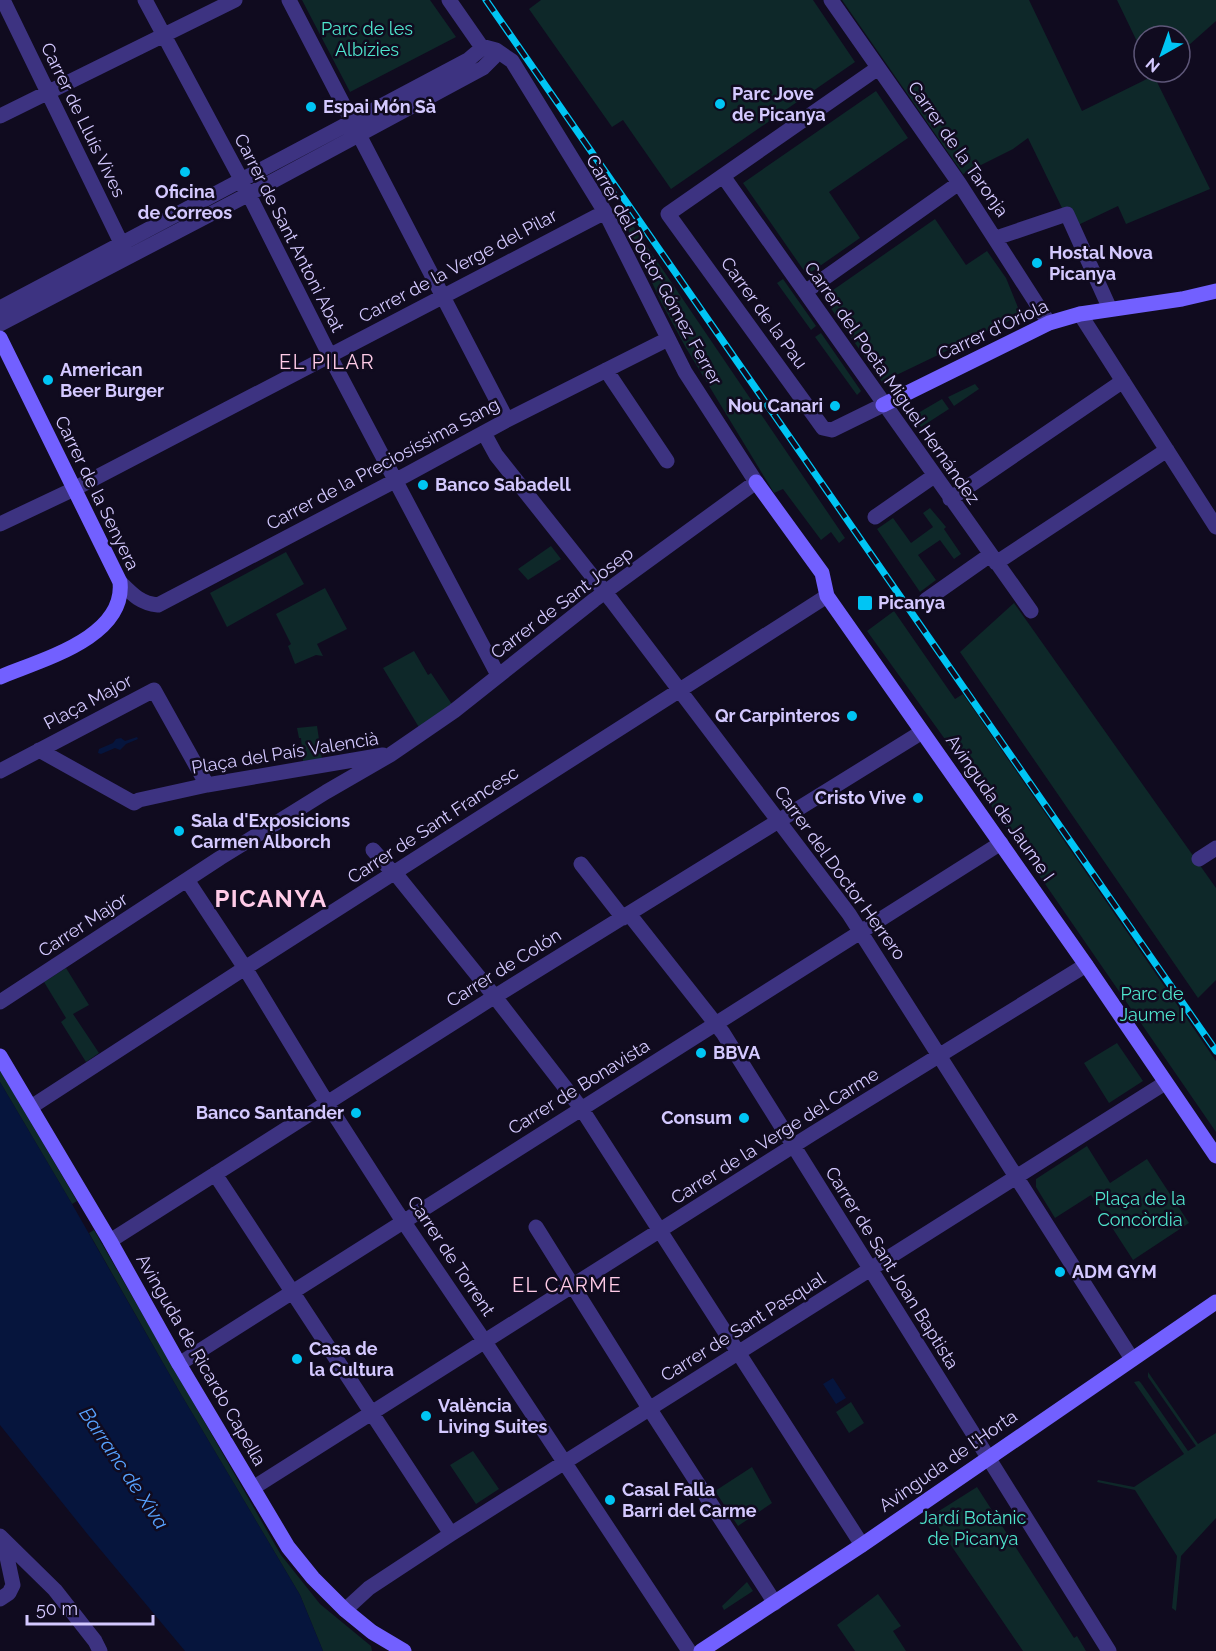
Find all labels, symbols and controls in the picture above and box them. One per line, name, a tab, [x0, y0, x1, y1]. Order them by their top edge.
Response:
park label: Parc de les Albízies	[321, 18, 413, 60]
north arrow	[1132, 24, 1192, 84]
street label: Carrer de Lluís Vives	[37, 39, 130, 201]
text: N	[1142, 54, 1163, 76]
street label: Carrer de la Taronja	[904, 77, 1013, 221]
place label: Parc Jove de Picanya	[732, 83, 826, 125]
place label: Espai Món Sà	[323, 96, 436, 117]
marker: Parc Jove de Picanya	[713, 97, 727, 111]
marker: Espai Món Sà	[304, 100, 318, 114]
street label: Carrer de Sant Antoni Abat	[230, 130, 349, 335]
street label: Carrer del Doctor Gómez Ferrer	[582, 151, 727, 389]
marker: Oficina de Correos	[178, 165, 192, 179]
place label: Oficina de Correos	[138, 181, 232, 223]
street label: Carrer de la Verge del Pilar	[355, 204, 561, 327]
place label: Hostal Nova Picanya	[1049, 242, 1153, 284]
street label: Carrer de la Pau	[717, 253, 812, 373]
marker: Hostal Nova Picanya	[1030, 256, 1044, 270]
street label: Carrer del Poeta Miguel Hernández	[800, 257, 985, 508]
street label: Carrer d'Oriola	[934, 295, 1051, 364]
district label: EL PILAR	[279, 350, 375, 374]
place label: American Beer Burger	[60, 359, 164, 401]
marker: American Beer Burger	[41, 373, 55, 387]
street label: Carrer de la Preciosíssima Sang	[263, 393, 503, 534]
place label: Nou Canari	[728, 395, 823, 416]
marker: Nou Canari	[828, 399, 842, 413]
street label: Carrer de la Senyera	[51, 412, 144, 573]
place label: Banco Sabadell	[435, 474, 571, 495]
marker: Banco Sabadell	[416, 478, 430, 492]
street label: Carrer de Sant Josep	[486, 542, 637, 663]
place label: Picanya	[878, 592, 945, 613]
marker: Picanya	[856, 594, 874, 612]
street label: Plaça Major	[40, 669, 136, 734]
place label: Qr Carpinteros	[715, 705, 840, 726]
marker: Qr Carpinteros	[845, 709, 859, 723]
street label: Plaça del País Valencià	[190, 727, 380, 778]
street label: Avinguda de Jaume I	[942, 730, 1059, 885]
street label: Carrer de Sant Francesc	[344, 761, 522, 888]
street label: Carrer del Doctor Herrero	[770, 782, 911, 964]
place label: Cristo Vive	[815, 787, 906, 808]
marker: Cristo Vive	[911, 791, 925, 805]
place label: Sala d'Exposicions Carmen Alborch	[191, 810, 350, 852]
marker: Sala d'Exposicions Carmen Alborch	[172, 824, 186, 838]
district label: PICANYA	[214, 884, 328, 913]
street label: Carrer Major	[34, 888, 132, 961]
street label: Carrer de Colón	[443, 924, 565, 1011]
park label: Parc de Jaume I	[1119, 983, 1185, 1025]
street label: Carrer de Bonavista	[504, 1035, 653, 1139]
place label: BBVA	[713, 1042, 761, 1063]
marker: BBVA	[694, 1046, 708, 1060]
street label: Carrer de la Verge del Carme	[667, 1063, 883, 1208]
place label: Banco Santander	[196, 1102, 344, 1123]
marker: Banco Santander	[349, 1106, 363, 1120]
place label: Consum	[661, 1107, 732, 1128]
marker: Consum	[737, 1111, 751, 1125]
street label: Carrer de Sant Joan Baptista	[821, 1163, 963, 1373]
park label: Plaça de la Concòrdia	[1094, 1188, 1186, 1230]
street label: Carrer de Torrent	[403, 1192, 499, 1320]
street label: Avinguda de Ricardo Capella	[132, 1250, 271, 1469]
place label: ADM GYM	[1072, 1261, 1157, 1282]
marker: ADM GYM	[1053, 1265, 1067, 1279]
street label: Carrer de Sant Pasqual	[657, 1267, 829, 1386]
district label: EL CARME	[512, 1273, 622, 1297]
place label: Casa de la Cultura	[309, 1338, 394, 1380]
marker: Casa de la Cultura	[290, 1352, 304, 1366]
place label: València Living Suites	[438, 1395, 547, 1437]
water label: Barranc de Xiva	[74, 1402, 174, 1534]
street label: Avinguda de l'Horta	[875, 1405, 1021, 1516]
marker: València Living Suites	[419, 1409, 433, 1423]
place label: Casal Falla Barri del Carme	[622, 1479, 757, 1521]
marker: Casal Falla Barri del Carme	[603, 1493, 617, 1507]
park label: Jardí Botànic de Picanya	[920, 1507, 1027, 1549]
scale bar	[27, 1588, 153, 1626]
text: 50 m	[36, 1598, 78, 1619]

